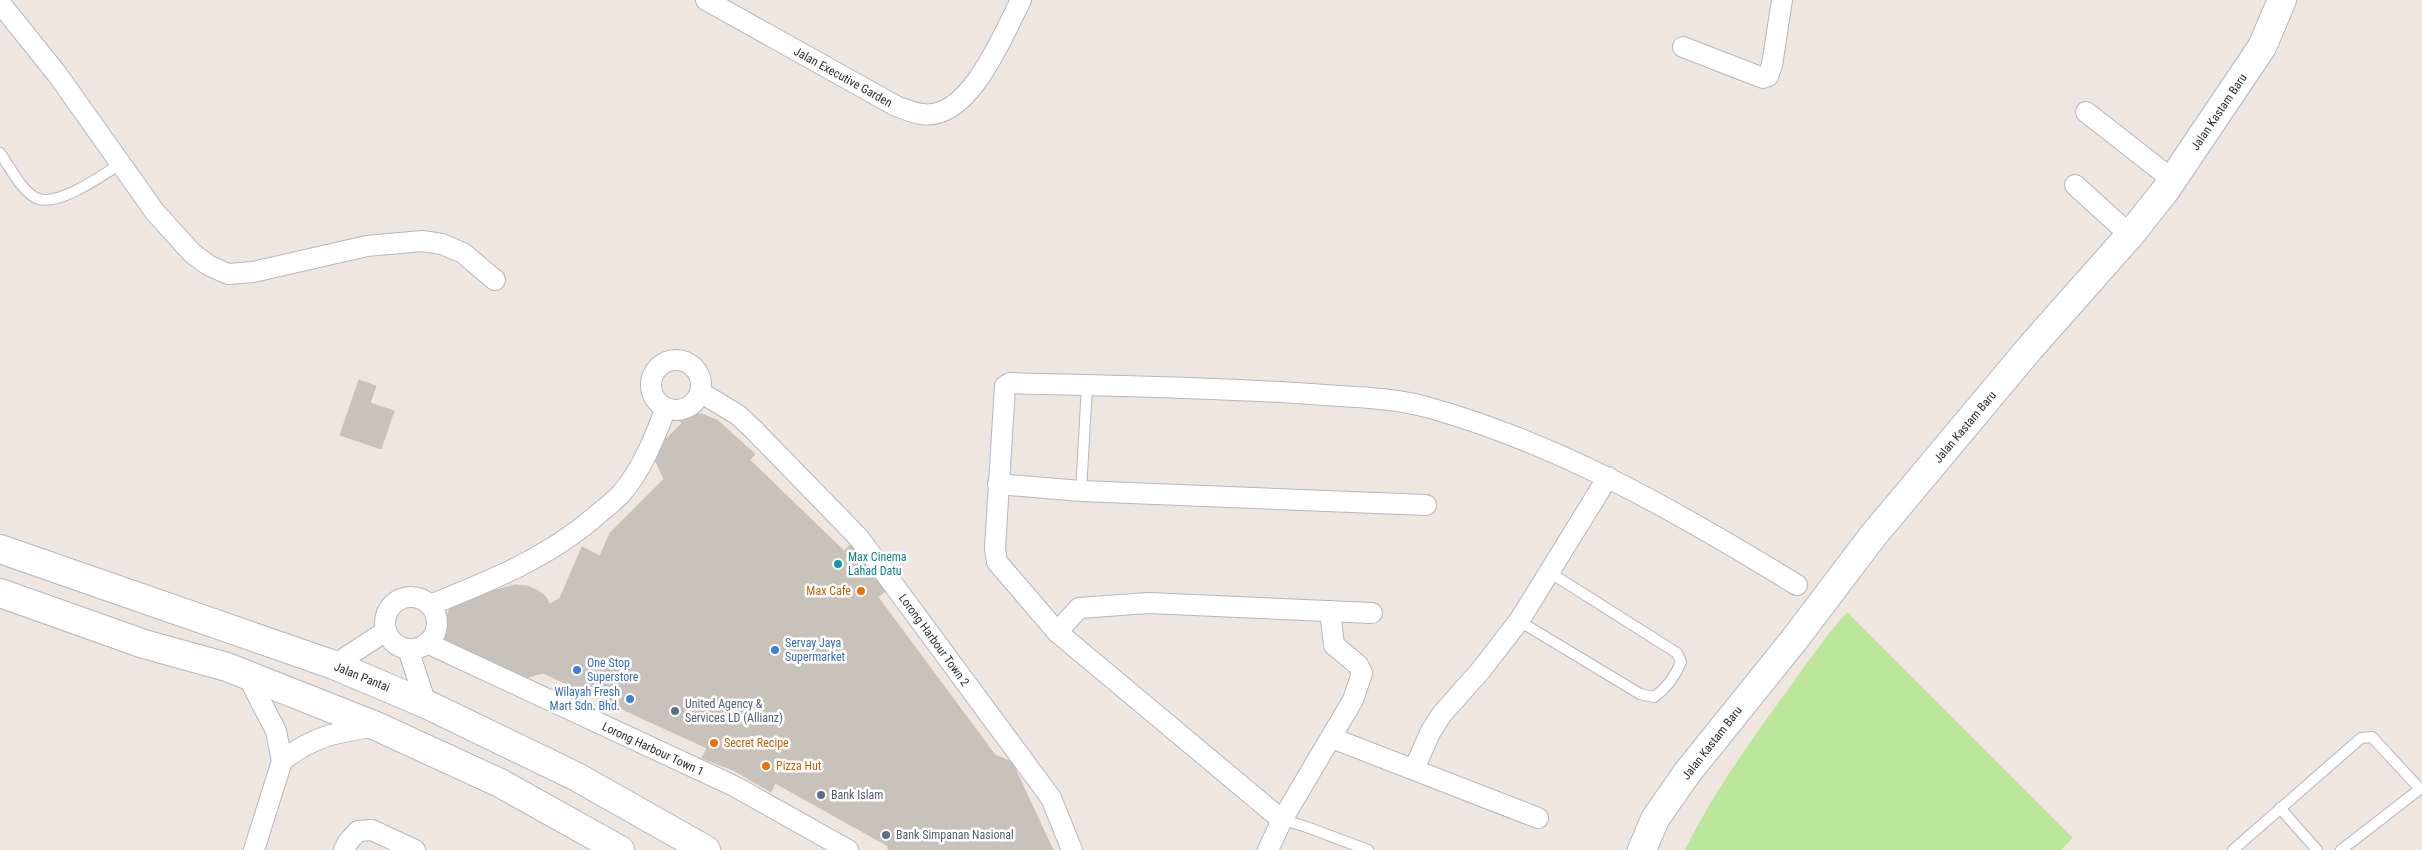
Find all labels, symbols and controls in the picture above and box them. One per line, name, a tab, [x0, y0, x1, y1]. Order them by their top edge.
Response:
street label: Jalan Executive Garden	[791, 44, 895, 110]
street label: Jalan Kastam Baru	[2188, 71, 2250, 153]
street label: Jalan Kastam Baru	[1931, 388, 1999, 466]
place label: Max Cinema Lahad Datu	[848, 550, 907, 578]
marker: Max Cinema Lahad Datu	[832, 558, 844, 570]
place label: Max Cafe	[806, 584, 851, 598]
marker: Max Cafe	[855, 585, 867, 597]
street label: Lorong Harbour Town 2	[896, 591, 972, 689]
place label: Servay Jaya Supermarket	[785, 636, 846, 664]
marker: Servay Jaya Supermarket	[769, 644, 781, 656]
place label: One Stop Superstore	[587, 656, 639, 684]
street label: Jalan Pantai	[332, 659, 392, 695]
marker: One Stop Superstore	[571, 664, 583, 676]
place label: Wilayah Fresh Mart Sdn. Bhd.	[550, 685, 620, 713]
marker: Wilayah Fresh Mart Sdn. Bhd.	[624, 693, 636, 705]
place label: United Agency & Services LD (Allianz)	[685, 697, 783, 725]
street label: Jalan Kastam Baru	[1679, 703, 1745, 782]
marker: United Agency & Services LD (Allianz)	[669, 705, 681, 717]
street label: Lorong Harbour Town 1	[600, 719, 706, 779]
place label: Secret Recipe	[724, 736, 789, 750]
marker: Secret Recipe	[708, 737, 720, 749]
place label: Pizza Hut	[776, 759, 822, 773]
marker: Pizza Hut	[760, 760, 772, 772]
place label: Bank Islam	[831, 788, 883, 802]
marker: Bank Islam	[815, 789, 827, 801]
place label: Bank Simpanan Nasional	[896, 828, 1014, 842]
marker: Bank Simpanan Nasional	[880, 829, 892, 841]

